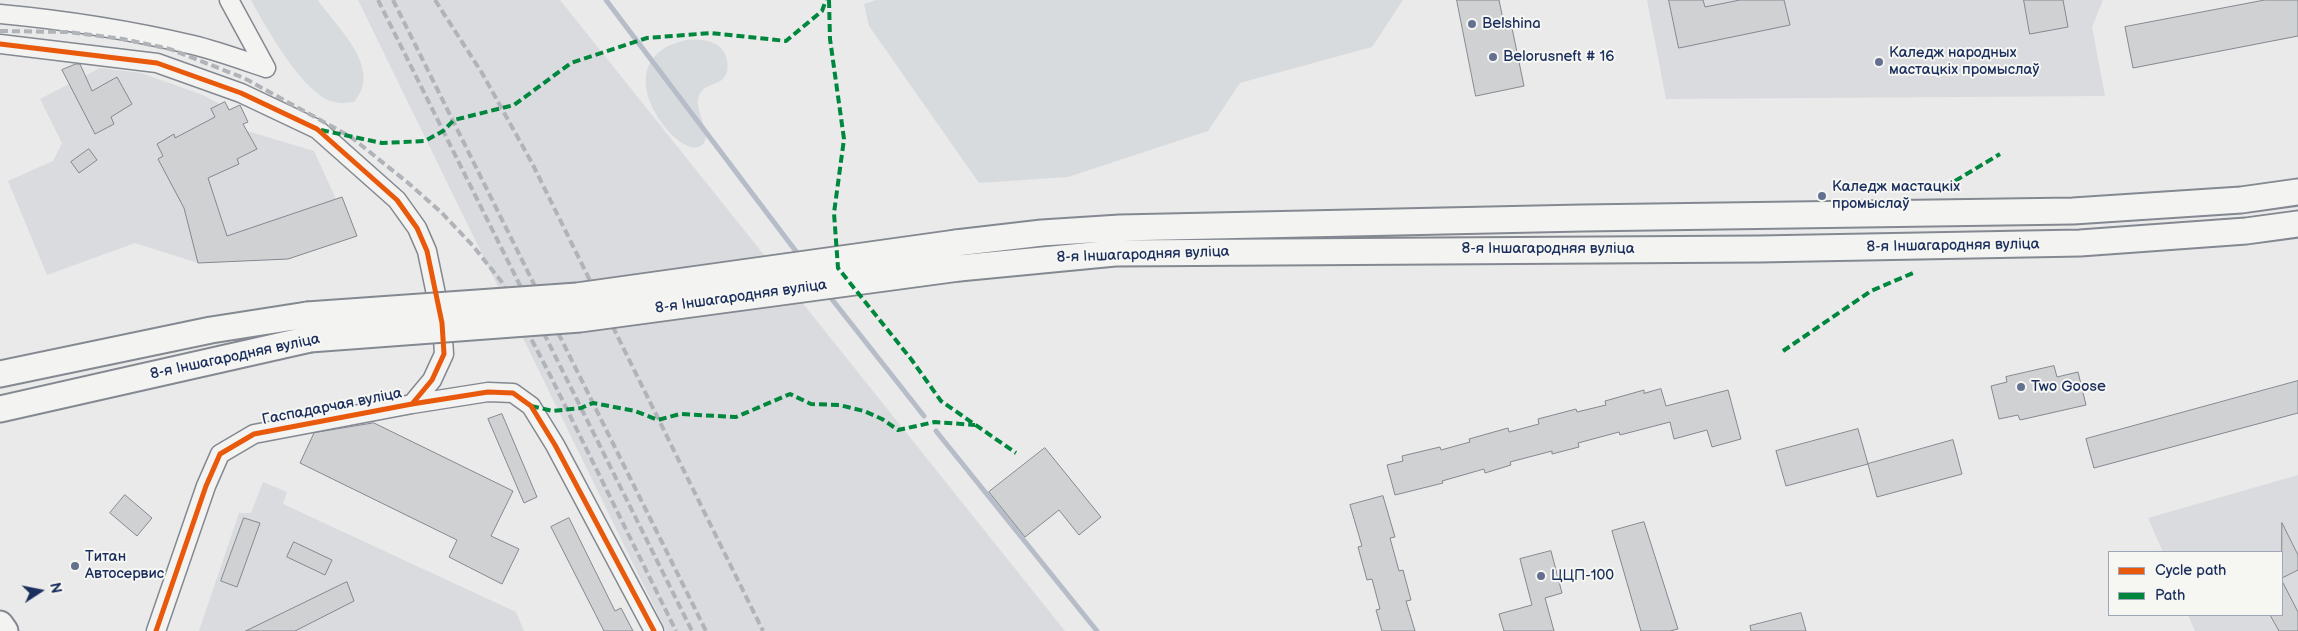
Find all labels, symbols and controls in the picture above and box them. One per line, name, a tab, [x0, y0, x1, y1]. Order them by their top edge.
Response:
place label: Belshina	[1482, 15, 1541, 33]
marker: Belshina	[1466, 18, 1478, 30]
place label: Каледж народных мастацкіх промыслаў	[1889, 44, 2039, 79]
place label: Belorusneft # 16	[1503, 48, 1614, 66]
marker: Belorusneft # 16	[1487, 51, 1499, 63]
marker: Каледж народных мастацкіх промыслаў	[1873, 56, 1885, 68]
place label: Каледж мастацкіх промыслаў	[1832, 178, 1960, 213]
marker: Каледж мастацкіх промыслаў	[1816, 190, 1828, 202]
street label: 8-я Іншагародняя вуліца	[1866, 235, 2040, 257]
street label: 8-я Іншагародняя вуліца	[1462, 240, 1634, 258]
street label: 8-я Іншагародняя вуліца	[1056, 243, 1230, 267]
street label: 8-я Іншагародняя вуліца	[654, 276, 828, 318]
street label: 8-я Іншагародняя вуліца	[149, 330, 321, 384]
place label: Two Goose	[2031, 378, 2106, 396]
marker: Two Goose	[2015, 381, 2027, 393]
street label: Гаспадарчая вуліца	[261, 385, 403, 429]
place label: Титан Автосервис	[85, 548, 164, 583]
legend	[2108, 551, 2283, 616]
marker: Титан Автосервис	[69, 560, 81, 572]
text: Cycle path	[2155, 561, 2226, 580]
north arrow	[15, 566, 65, 616]
place label: ЦЦП-100	[1551, 567, 1614, 585]
marker: ЦЦП-100	[1535, 570, 1547, 582]
text: N	[46, 581, 65, 595]
text: Path	[2155, 586, 2185, 605]

